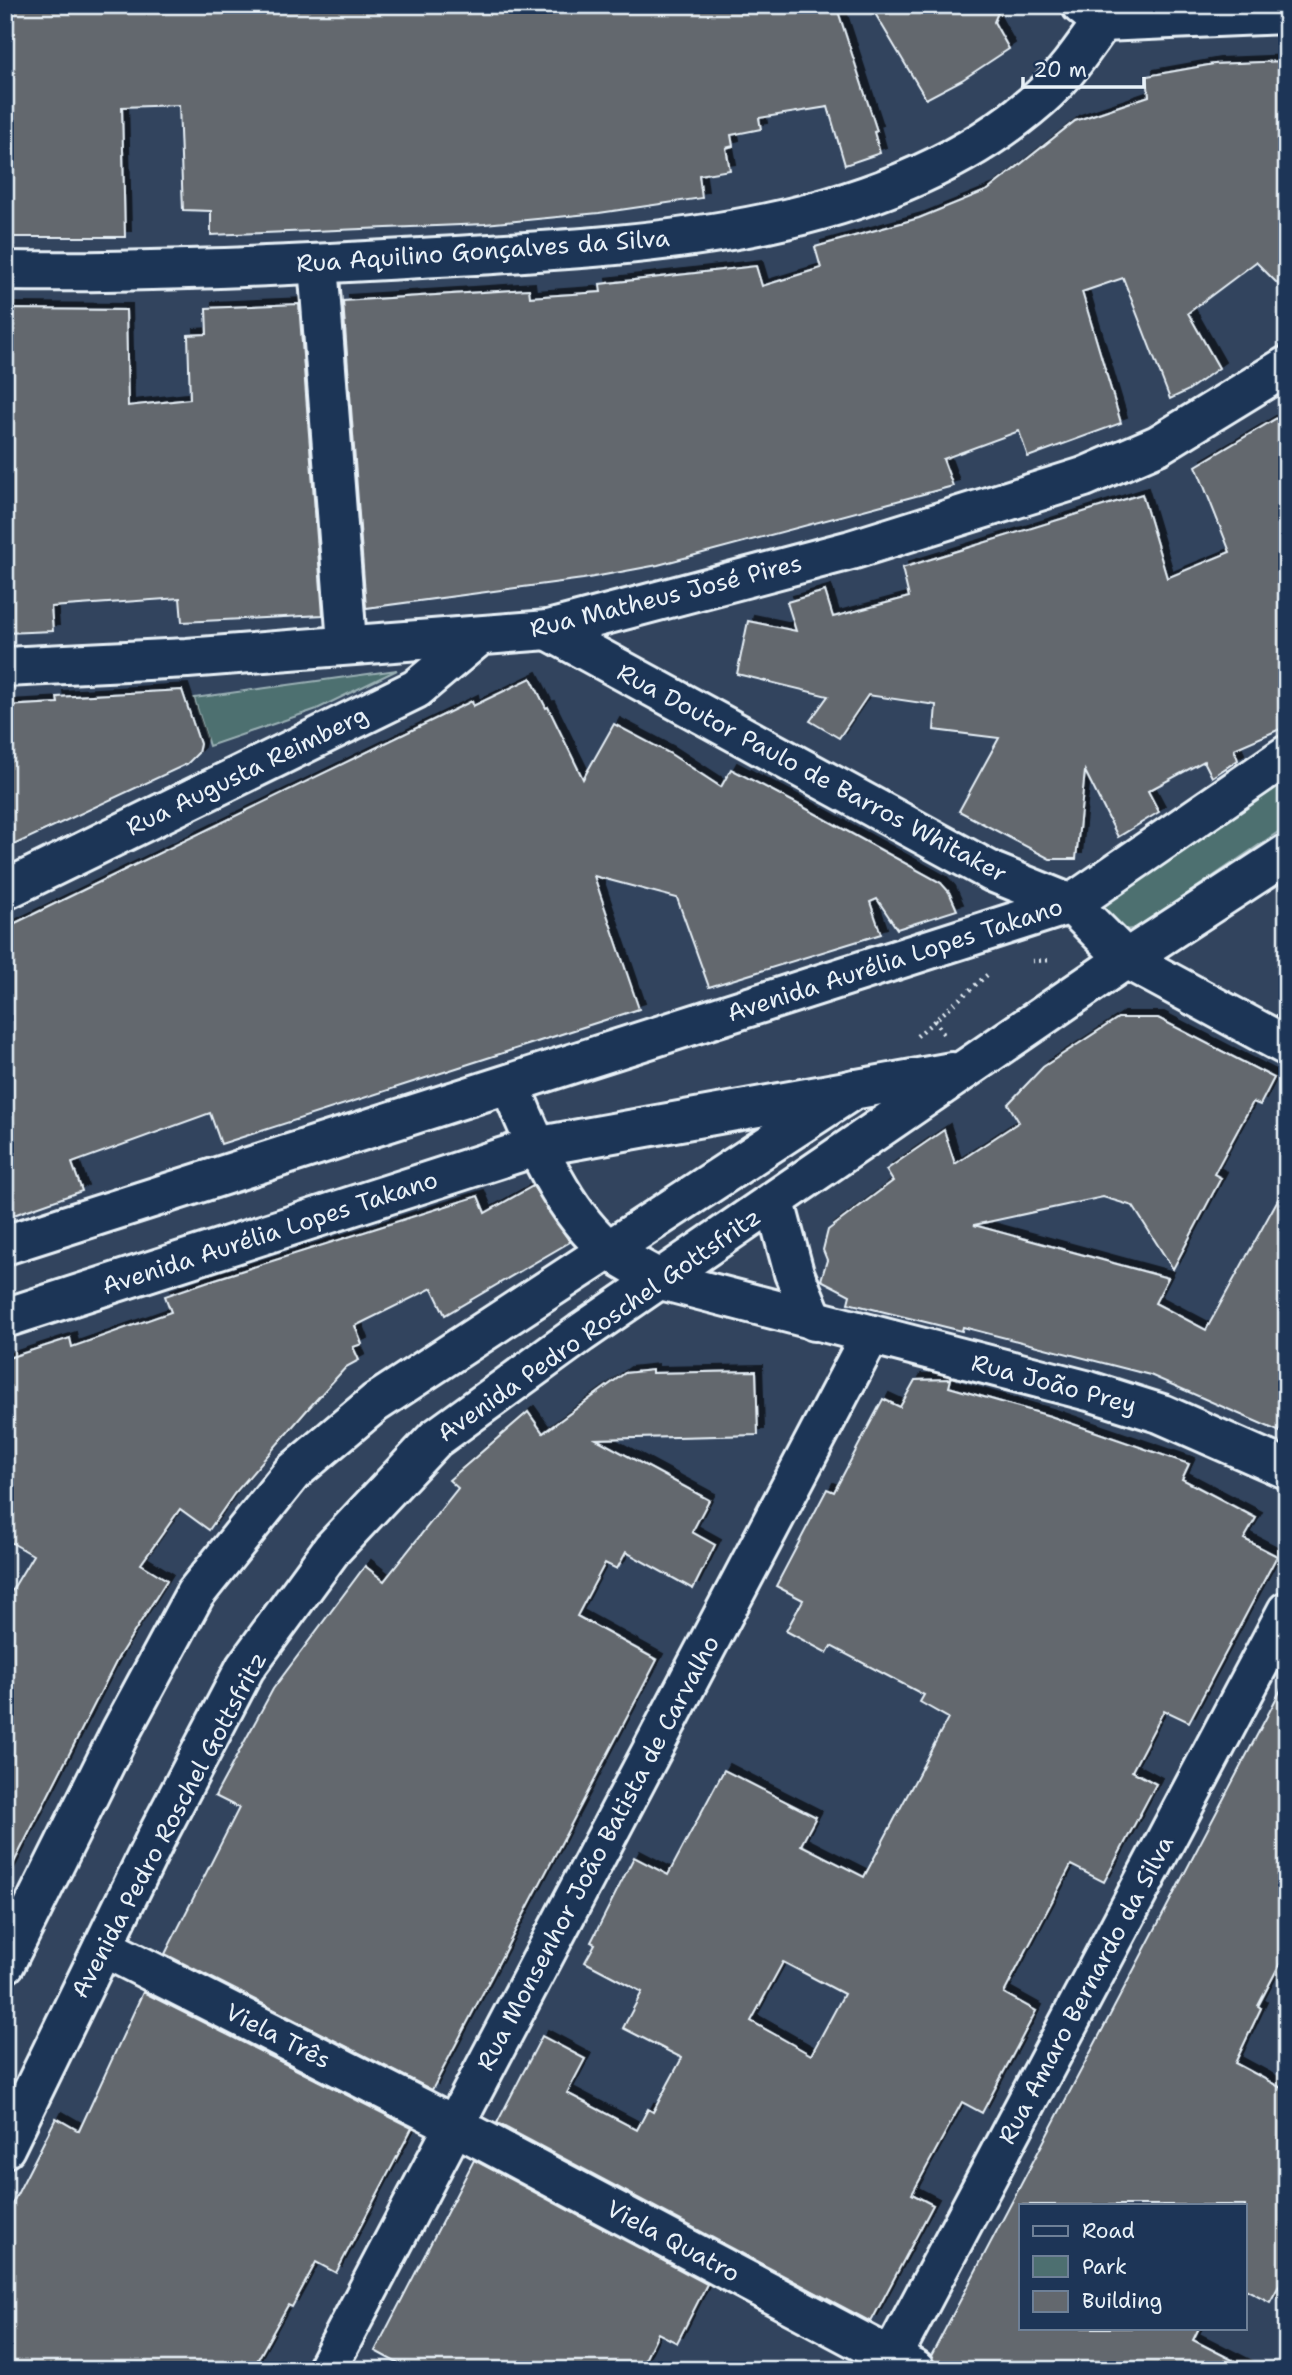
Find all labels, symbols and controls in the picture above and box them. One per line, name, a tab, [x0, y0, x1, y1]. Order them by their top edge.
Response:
scale bar	[1023, 46, 1143, 90]
text: 20 m	[1033, 56, 1087, 84]
street label: Rua Aquilino Gonçalves da Silva	[295, 222, 671, 280]
street label: Rua Matheus José Pires	[527, 547, 805, 645]
street label: Rua Doutor Paulo de Barros Whitaker	[611, 656, 1013, 890]
street label: Rua Augusta Reimberg	[121, 699, 373, 843]
street label: Avenida Aurélia Lopes Takano	[723, 891, 1067, 1029]
street label: Avenida Aurélia Lopes Takano	[98, 1164, 442, 1302]
street label: Avenida Pedro Roschel Gottsfritz	[431, 1201, 767, 1449]
street label: Rua João Prey	[968, 1347, 1140, 1421]
street label: Rua Monsenhor João Batista de Carvalho	[469, 1630, 727, 2076]
street label: Avenida Pedro Roschel Gottsfritz	[64, 1646, 274, 2004]
street label: Rua Amaro Bernardo da Silva	[991, 1830, 1181, 2150]
street label: Viela Três	[220, 1996, 336, 2076]
street label: Viela Quatro	[601, 2192, 745, 2290]
legend	[1019, 2204, 1246, 2330]
text: Road	[1082, 2217, 1135, 2245]
text: Park	[1082, 2253, 1127, 2281]
text: Building	[1082, 2287, 1162, 2315]

